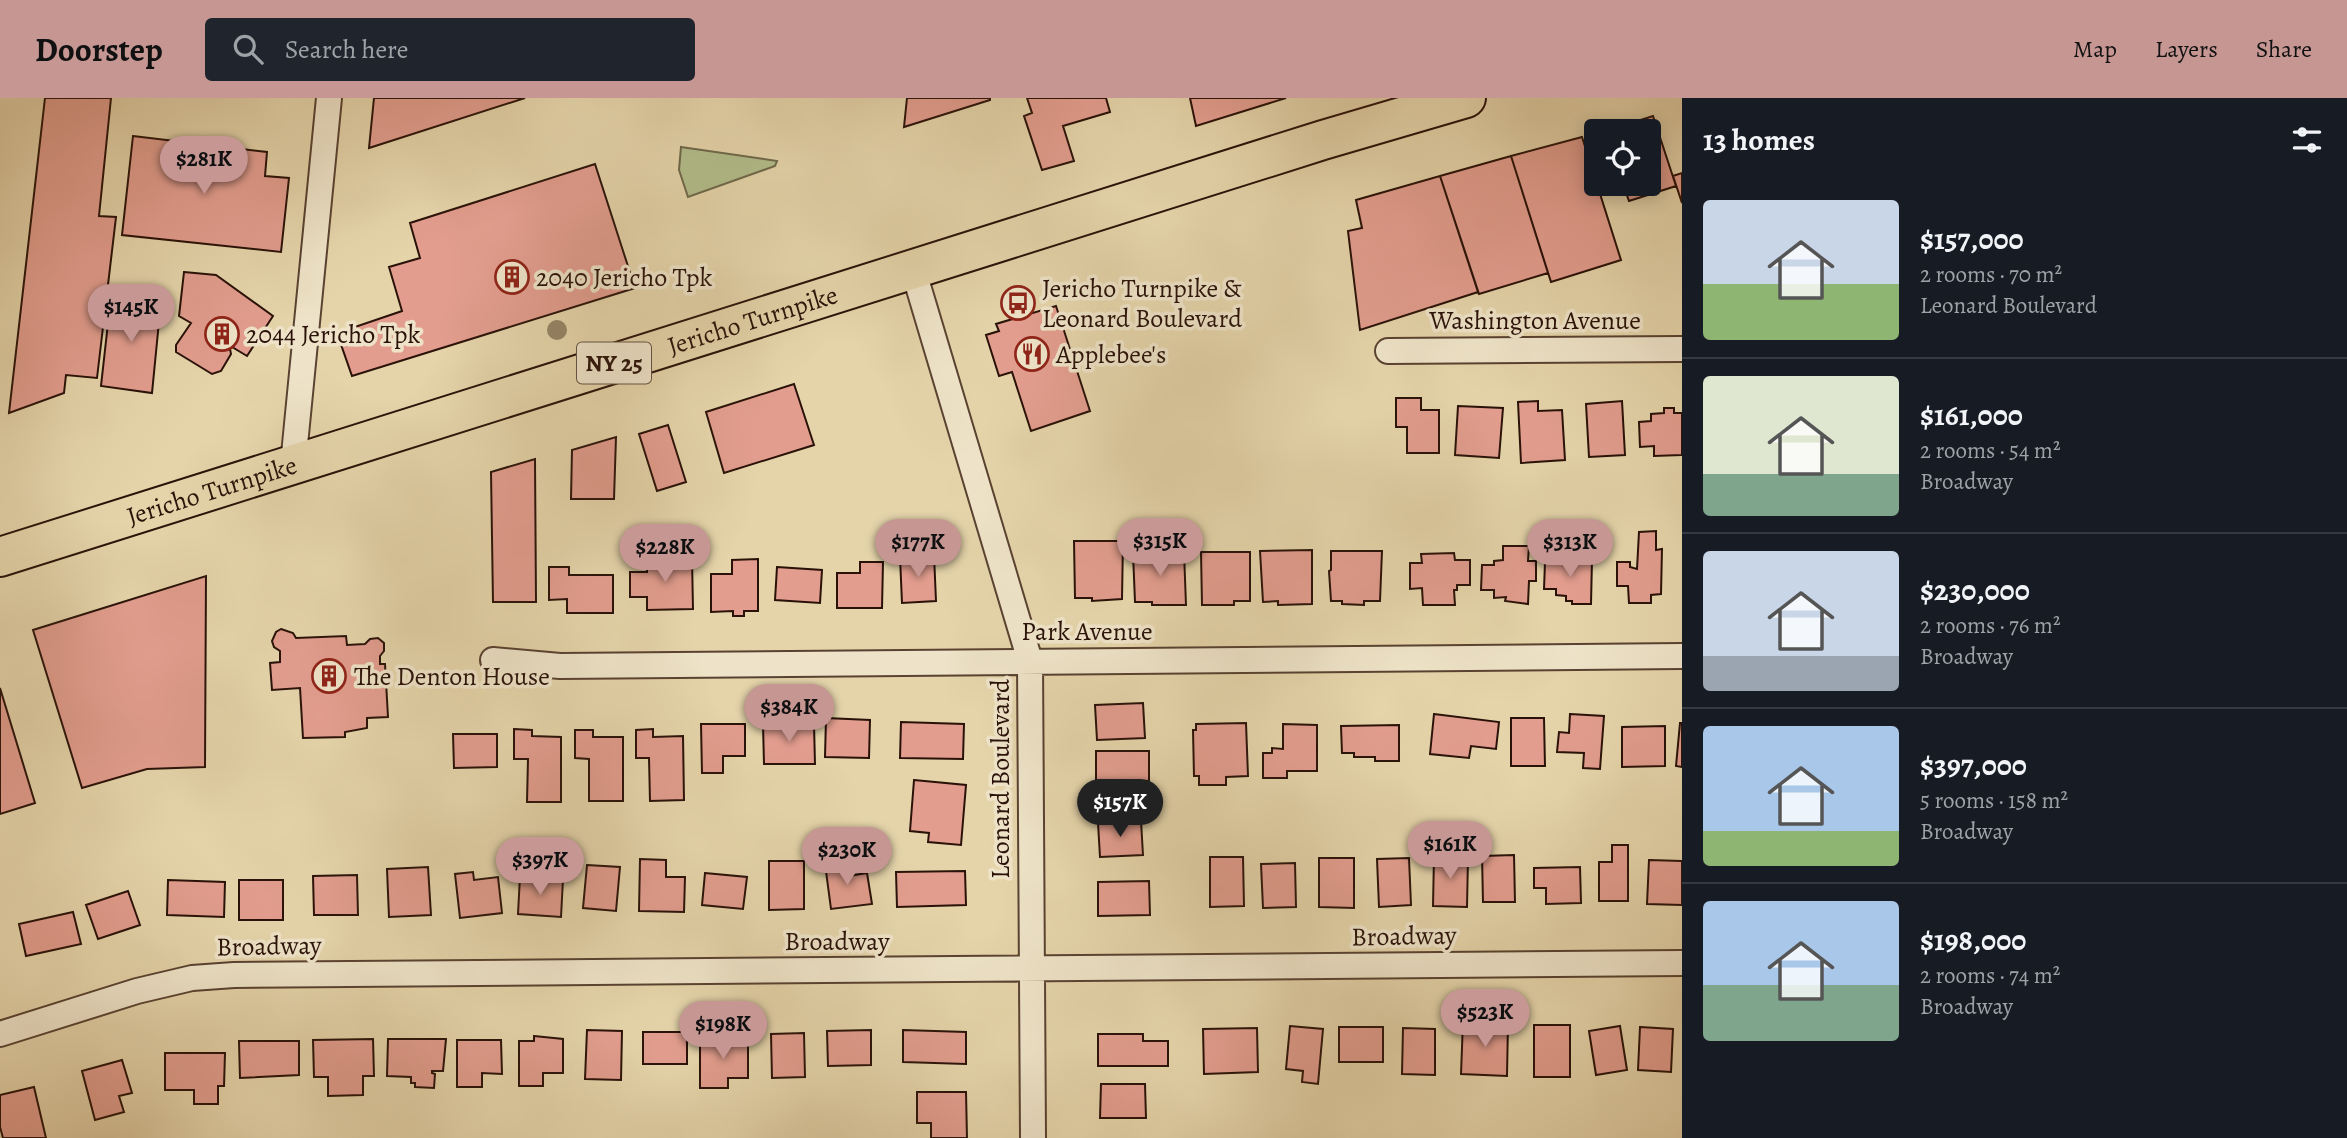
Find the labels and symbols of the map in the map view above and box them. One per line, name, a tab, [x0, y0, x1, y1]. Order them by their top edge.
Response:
pin: $281K	[155, 136, 253, 196]
building icon: 2040 Jericho Tpk	[493, 258, 531, 296]
place label: 2040 Jericho Tpk	[536, 260, 713, 295]
place label: Jericho Turnpike & Leonard Boulevard	[1042, 271, 1242, 336]
street label: Jericho Turnpike	[663, 277, 842, 363]
bus stop icon: Jericho Turnpike & Leonard Boulevard	[999, 284, 1037, 322]
pin: $145K	[82, 285, 180, 344]
street label: Washington Avenue	[1428, 303, 1641, 338]
building icon: 2044 Jericho Tpk	[203, 315, 241, 353]
place label: 2044 Jericho Tpk	[246, 317, 420, 352]
restaurant icon: Applebee's	[1013, 335, 1051, 373]
place label: Applebee's	[1055, 337, 1166, 372]
road number: NY 25	[577, 342, 651, 384]
street label: Jericho Turnpike	[122, 447, 301, 533]
pin: $315K	[1111, 518, 1209, 578]
pin: $177K	[869, 519, 967, 579]
pin: $313K	[1521, 519, 1619, 579]
pin: $228K	[616, 524, 714, 584]
street label: Park Avenue	[1021, 614, 1153, 649]
building icon: The Denton House	[310, 657, 348, 695]
place label: The Denton House	[354, 659, 550, 694]
street label: Leonard Boulevard	[983, 679, 1018, 879]
pin: $384K	[740, 684, 838, 744]
pin: $157K	[1071, 780, 1169, 839]
pin: $161K	[1401, 822, 1499, 881]
pin: $230K	[798, 828, 896, 887]
pin: $397K	[491, 838, 589, 897]
street label: Broadway	[1351, 918, 1457, 954]
street label: Broadway	[784, 924, 890, 959]
street label: Broadway	[216, 928, 322, 964]
pin: $523K	[1436, 990, 1534, 1049]
pin: $198K	[674, 1002, 772, 1061]

